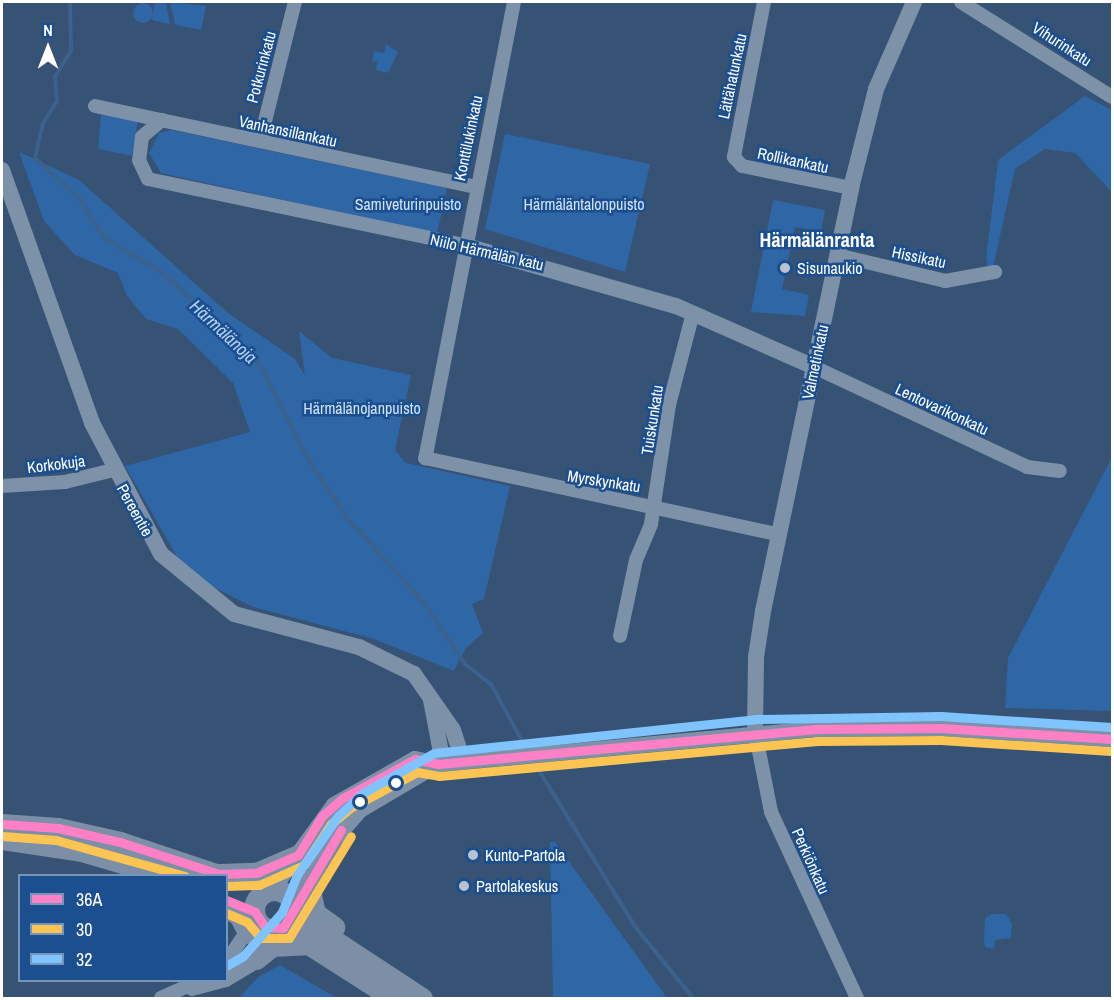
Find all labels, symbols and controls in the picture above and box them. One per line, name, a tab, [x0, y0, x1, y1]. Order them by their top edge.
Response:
north arrow	[18, 18, 78, 78]
street label: Vihurinkatu	[1029, 18, 1095, 70]
text: N	[43, 19, 53, 41]
street label: Potkurinkatu	[242, 29, 280, 105]
street label: Lättähatunkatu	[714, 32, 750, 120]
street label: Konttilukinkatu	[450, 94, 486, 182]
street label: Vanhansillankatu	[237, 111, 339, 151]
street label: Rollikankatu	[756, 143, 830, 177]
park label: Samiveturinpuisto	[355, 194, 461, 214]
park label: Härmäläntalonpuisto	[523, 194, 645, 214]
district label: Härmälänranta	[760, 227, 874, 251]
street label: Niilo Härmälän katu	[428, 230, 546, 274]
street label: Hissikatu	[890, 242, 948, 272]
place label: Sisunaukio	[797, 258, 863, 278]
marker: Sisunaukio	[778, 261, 792, 275]
water label: Härmälänoja	[185, 296, 261, 368]
street label: Valmetinkatu	[798, 323, 832, 401]
street label: Lentovarikonkatu	[892, 379, 992, 439]
street label: Tuiskunkatu	[637, 384, 667, 456]
park label: Härmälänojanpuisto	[303, 398, 421, 418]
street label: Korkokuja	[26, 451, 86, 477]
street label: Myrskynkatu	[566, 466, 642, 496]
street label: Pereentie	[113, 480, 157, 540]
unlabelled marker	[390, 777, 402, 789]
unlabelled marker	[354, 796, 366, 808]
street label: Perkiönkatu	[788, 825, 834, 897]
place label: Kunto-Partola	[485, 845, 565, 865]
marker: Kunto-Partola	[466, 848, 480, 862]
legend	[18, 874, 228, 982]
place label: Partolakeskus	[476, 876, 558, 896]
marker: Partolakeskus	[457, 879, 471, 893]
text: 36A	[76, 887, 102, 912]
text: 30	[76, 917, 92, 942]
text: 32	[76, 947, 92, 972]

